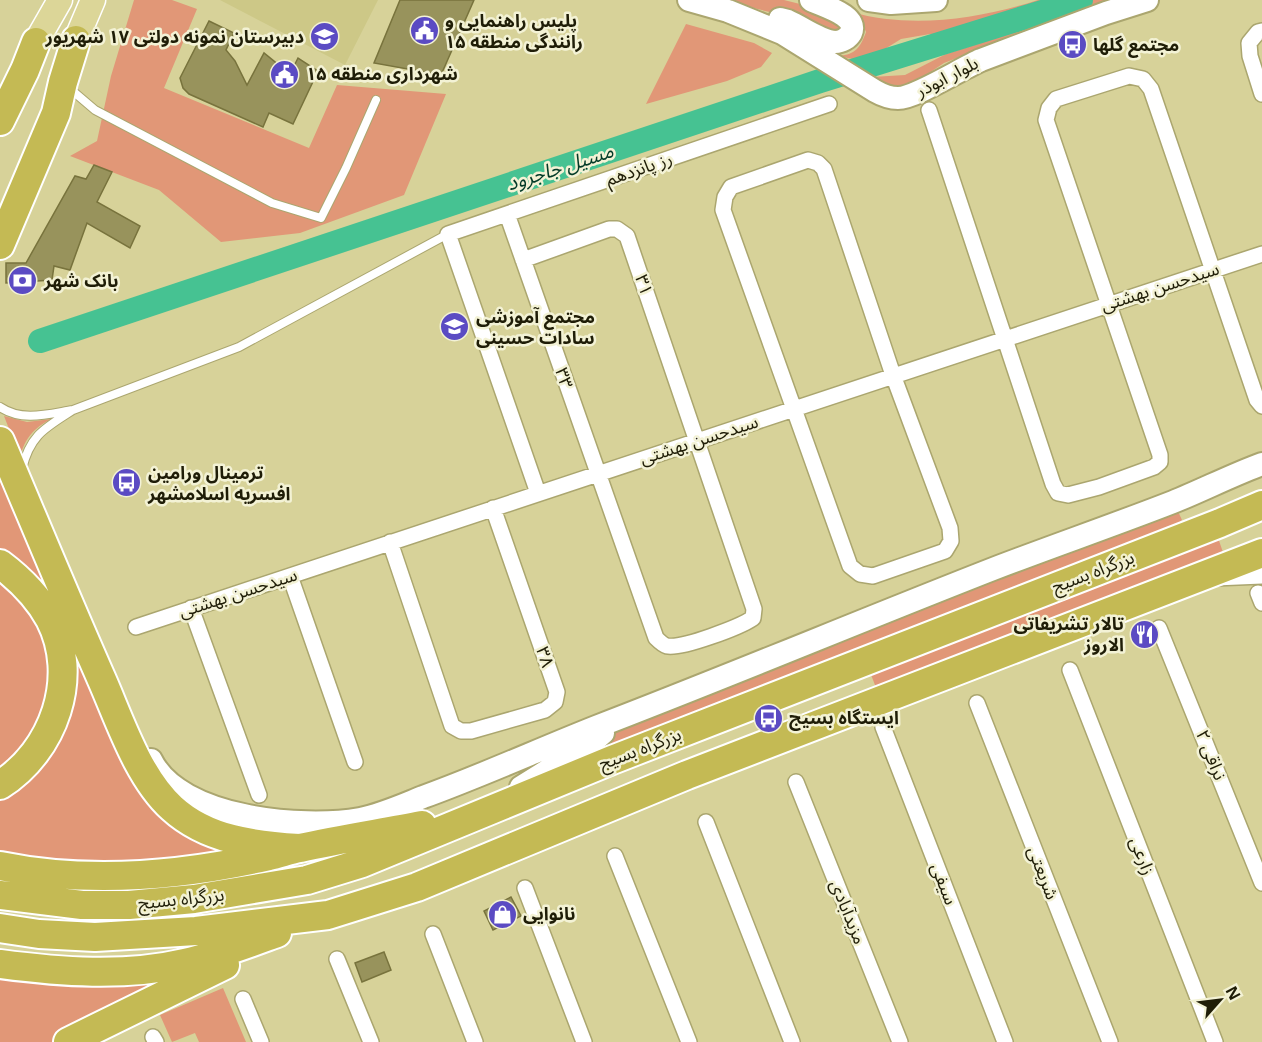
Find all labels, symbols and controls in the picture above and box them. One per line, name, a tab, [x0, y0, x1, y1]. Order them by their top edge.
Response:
place label: پلیس راهنمایی و رانندگی منطقه ۱۵	[445, 8, 583, 53]
public building icon: پلیس راهنمایی و رانندگی منطقه ۱۵	[408, 15, 440, 47]
school or university icon: دبیرستان نمونه دولتی ۱۷ شهریور	[309, 21, 341, 53]
place label: دبیرستان نمونه دولتی ۱۷ شهریور	[45, 24, 304, 48]
bus stop icon: مجتمع گلها	[1056, 29, 1088, 61]
place label: مجتمع گلها	[1093, 32, 1179, 58]
street label: بلوار ابوذر	[910, 50, 982, 102]
public building icon: شهرداری منطقه ۱۵	[269, 58, 301, 90]
place label: شهرداری منطقه ۱۵	[306, 61, 458, 85]
water label: مسیل جاجرود	[503, 136, 617, 196]
street label: رز پانزدهم	[602, 145, 676, 193]
street label: سیدحسن بهشتی	[1097, 256, 1222, 317]
bank icon: بانک شهر	[7, 265, 39, 297]
place label: بانک شهر	[43, 268, 118, 292]
street label: ۳۱	[630, 271, 660, 298]
place label: مجتمع آموزشی سادات حسینی	[476, 304, 595, 349]
school or university icon: مجتمع آموزشی سادات حسینی	[439, 311, 471, 343]
street label: ۳۳	[550, 364, 580, 391]
street label: سیدحسن بهشتی	[636, 409, 761, 470]
place label: ترمینال ورامین افسریه اسلامشهر	[147, 460, 291, 505]
bus stop icon: ترمینال ورامین افسریه اسلامشهر	[111, 467, 143, 499]
street label: بزرگراه بسیج	[1048, 544, 1138, 600]
street label: سیدحسن بهشتی	[175, 562, 300, 623]
place label: تالار تشریفاتی الاروز	[1013, 611, 1125, 656]
restaurant icon: تالار تشریفاتی الاروز	[1129, 618, 1161, 650]
street label: ۳۸	[531, 643, 561, 670]
bus stop icon: ایستگاه بسیج	[752, 702, 784, 734]
place label: ایستگاه بسیج	[789, 705, 899, 731]
street label: بزرگراه بسیج	[595, 721, 685, 777]
street label: نراقی ۲	[1191, 726, 1233, 783]
street label: زارعی	[1125, 833, 1161, 878]
street label: شریعتی	[1023, 842, 1065, 903]
street label: سیفی	[926, 859, 964, 908]
street label: مزیدآبادی	[825, 876, 873, 947]
street label: بزرگراه بسیج	[137, 882, 225, 916]
shop icon: نانوایی	[486, 898, 518, 930]
place label: نانوایی	[523, 901, 575, 925]
north arrow	[1190, 970, 1250, 1030]
text: N	[1220, 982, 1246, 1004]

